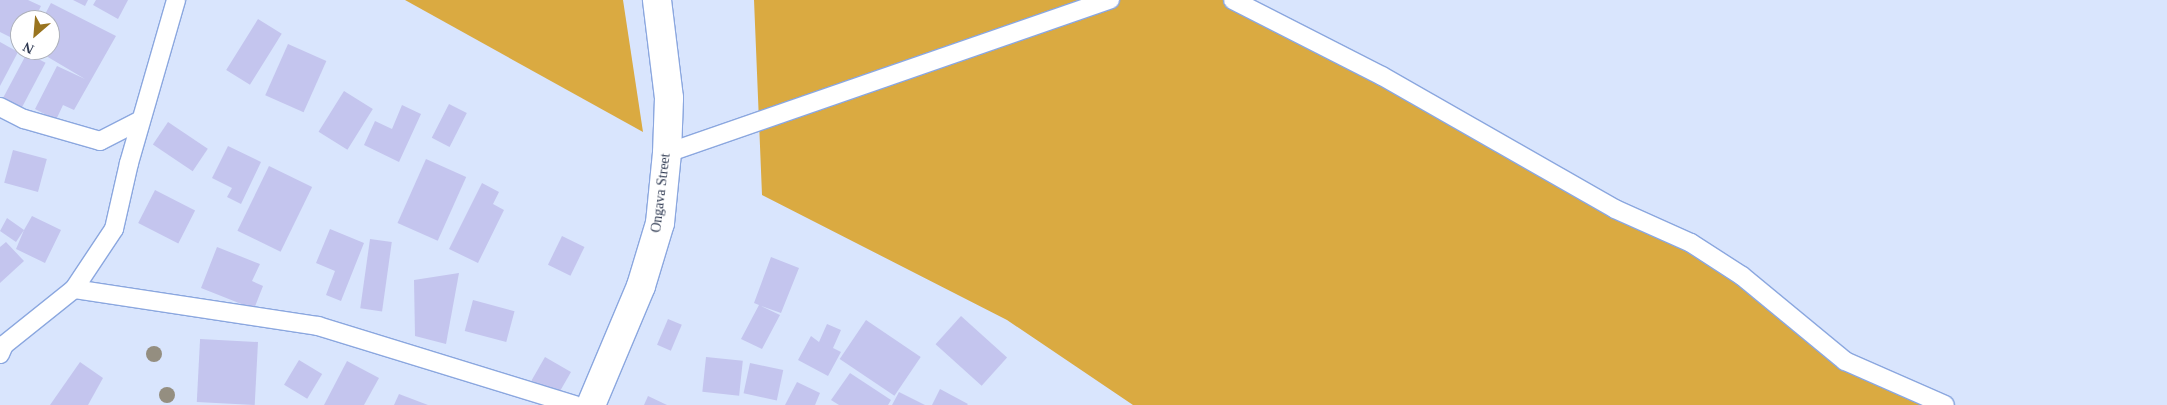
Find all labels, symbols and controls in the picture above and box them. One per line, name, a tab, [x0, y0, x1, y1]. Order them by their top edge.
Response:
north arrow	[10, 10, 60, 60]
text: N	[21, 39, 36, 57]
street label: Ongava Street	[648, 152, 674, 234]

